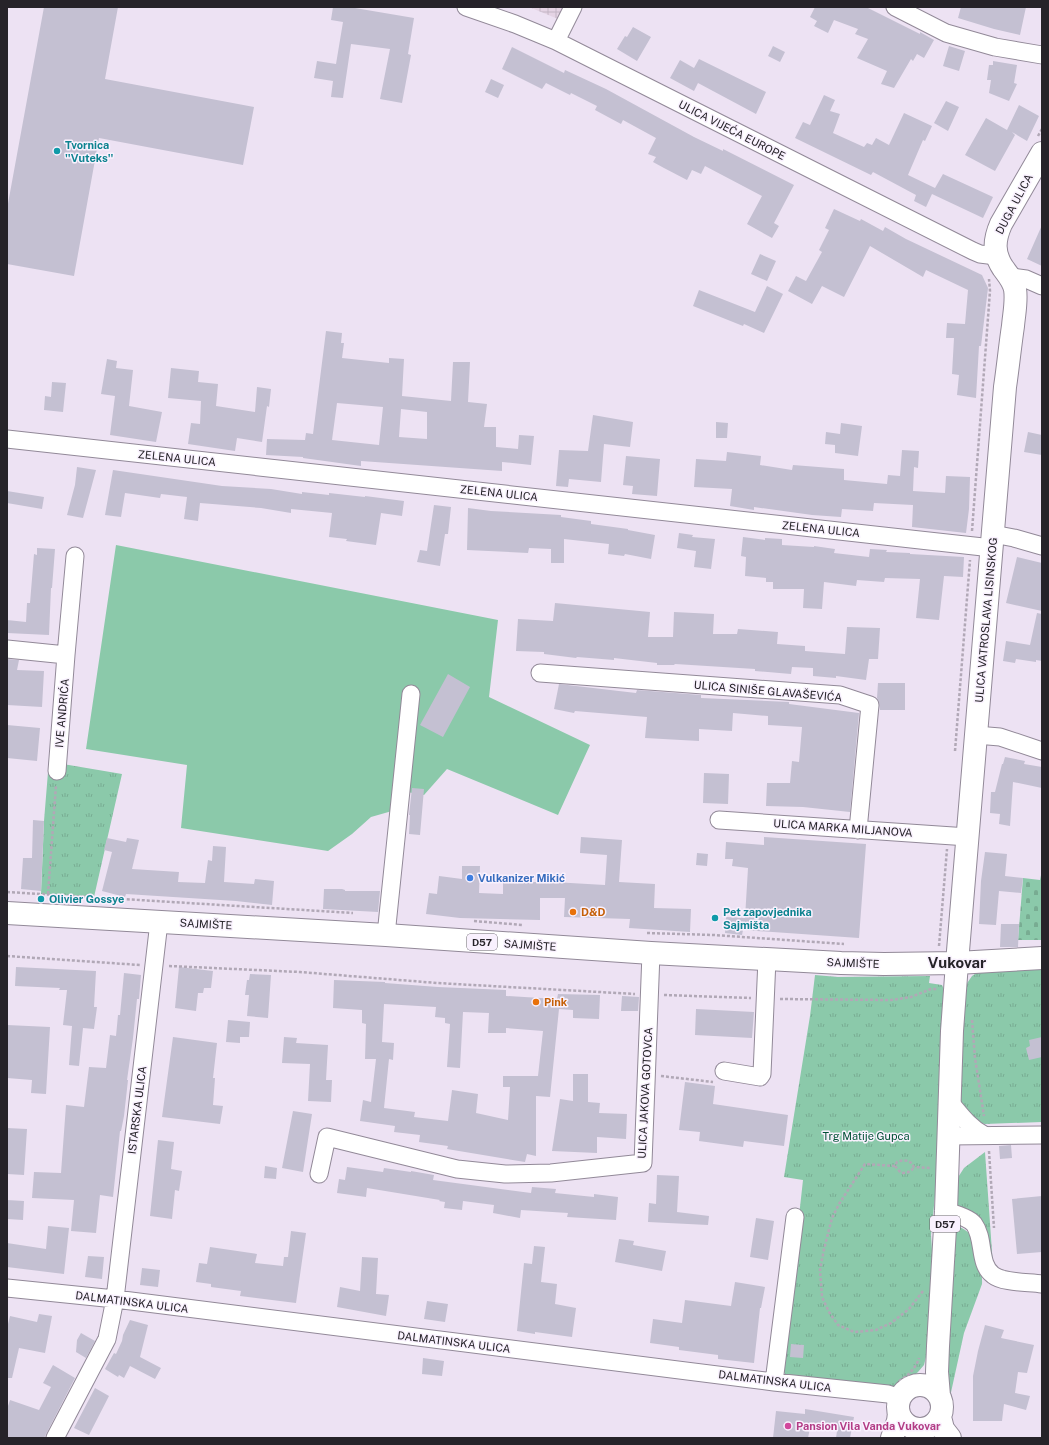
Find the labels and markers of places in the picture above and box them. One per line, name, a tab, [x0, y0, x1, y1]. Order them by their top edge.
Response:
place label: Tvornica ''Vuteks''	[65, 139, 114, 164]
marker: Tvornica ''Vuteks''	[52, 146, 62, 156]
place label: Vulkanizer Mikić	[478, 872, 565, 884]
marker: Vulkanizer Mikić	[465, 873, 475, 883]
place label: Olivier Gossye	[49, 893, 124, 905]
marker: Olivier Gossye	[36, 894, 46, 904]
place label: D&D	[581, 906, 606, 918]
place label: Pet zapovjednika Sajmišta	[723, 906, 812, 931]
marker: D&D	[568, 907, 578, 917]
marker: Pet zapovjednika Sajmišta	[710, 913, 720, 923]
place label: Pink	[544, 996, 568, 1008]
marker: Pink	[531, 997, 541, 1007]
place label: Pansion Vila Vanda Vukovar	[796, 1420, 941, 1432]
marker: Pansion Vila Vanda Vukovar	[783, 1421, 793, 1431]

